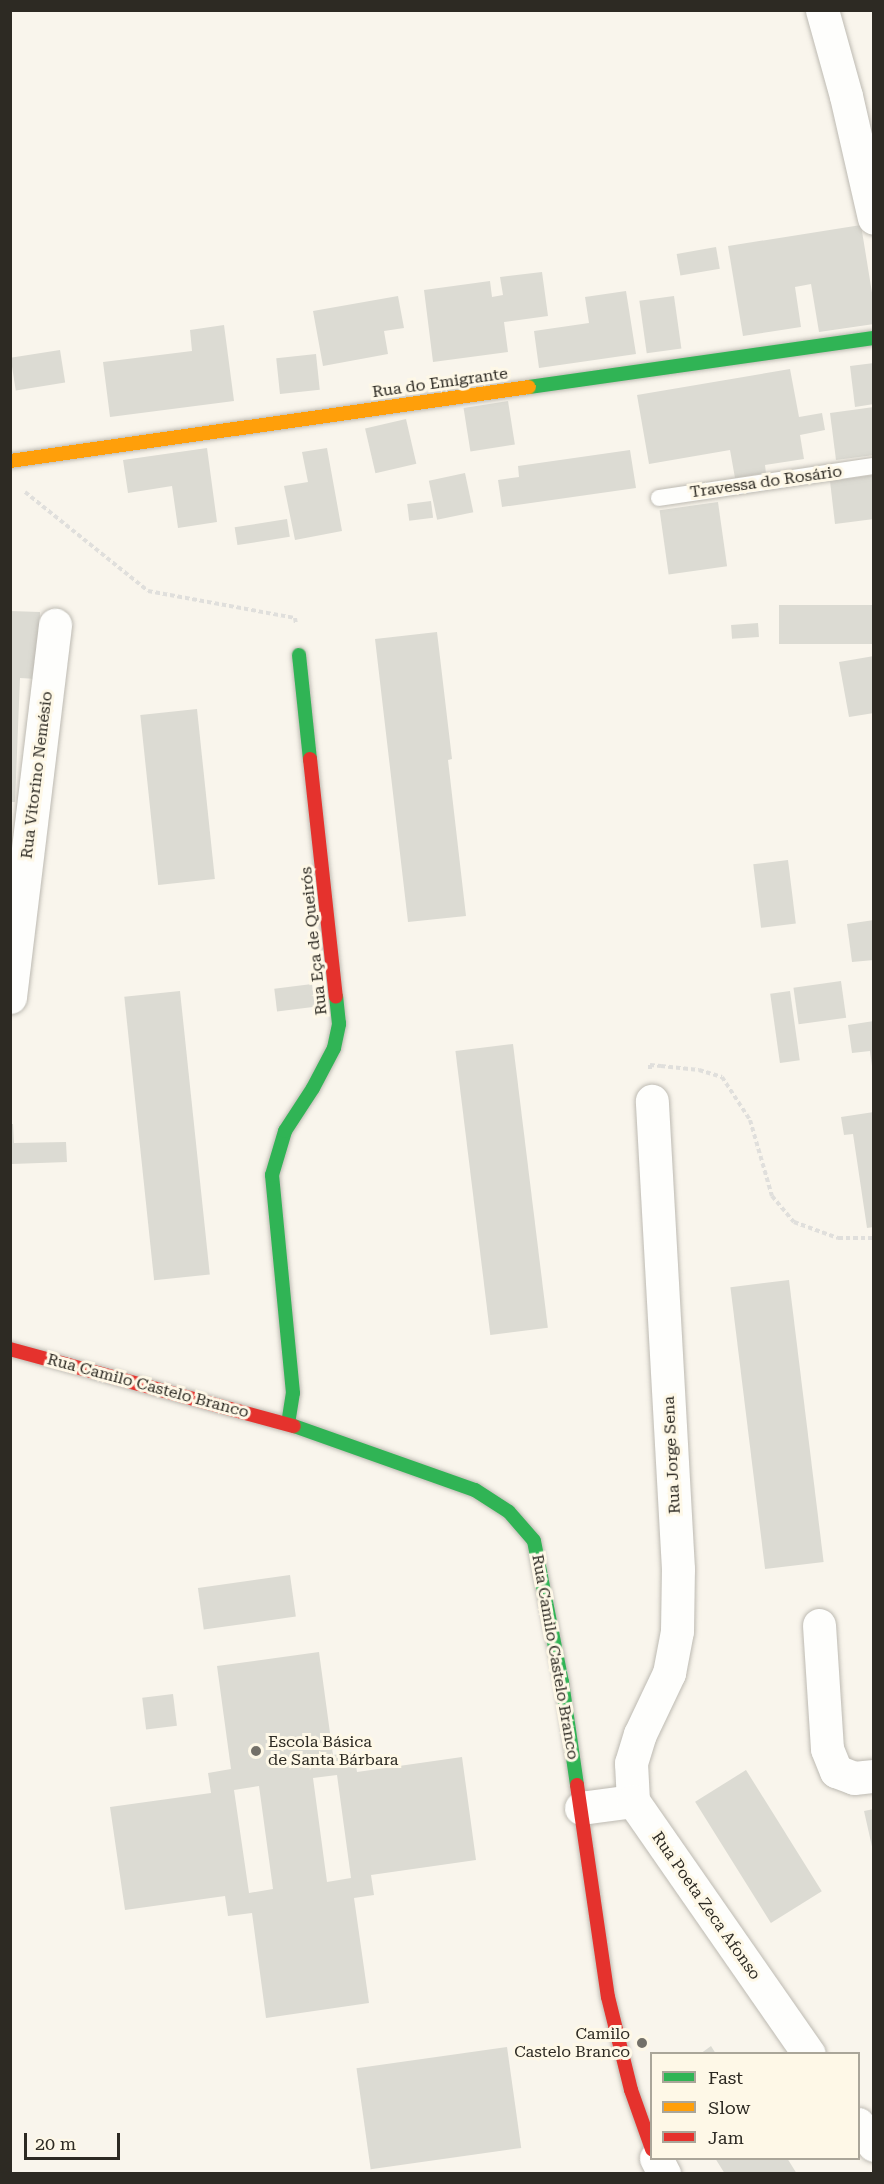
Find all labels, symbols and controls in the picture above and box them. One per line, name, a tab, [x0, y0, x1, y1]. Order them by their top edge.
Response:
street label: Rua do Emigrante	[371, 364, 509, 402]
street label: Travessa do Rosário	[689, 462, 843, 502]
street label: Rua Vitorino Nemésio	[17, 690, 57, 860]
street label: Rua Eça de Queirós	[297, 866, 331, 1016]
street label: Rua Camilo Castelo Branco	[45, 1350, 251, 1422]
street label: Rua Jorge Sena	[659, 1396, 685, 1514]
street label: Rua Camilo Castelo Branco	[527, 1553, 583, 1761]
place label: Escola Básica de Santa Bárbara	[268, 1732, 399, 1770]
marker: Escola Básica de Santa Bárbara	[249, 1744, 263, 1758]
street label: Rua Poeta Zeca Afonso	[648, 1828, 764, 1984]
place label: Camilo Castelo Branco	[514, 2024, 630, 2062]
marker: Camilo Castelo Branco	[635, 2036, 649, 2050]
legend	[650, 2052, 860, 2160]
text: Fast	[708, 2067, 743, 2088]
text: Slow	[708, 2097, 750, 2118]
scale bar	[27, 2121, 123, 2159]
text: Jam	[708, 2127, 744, 2148]
text: 20 m	[35, 2133, 76, 2154]

